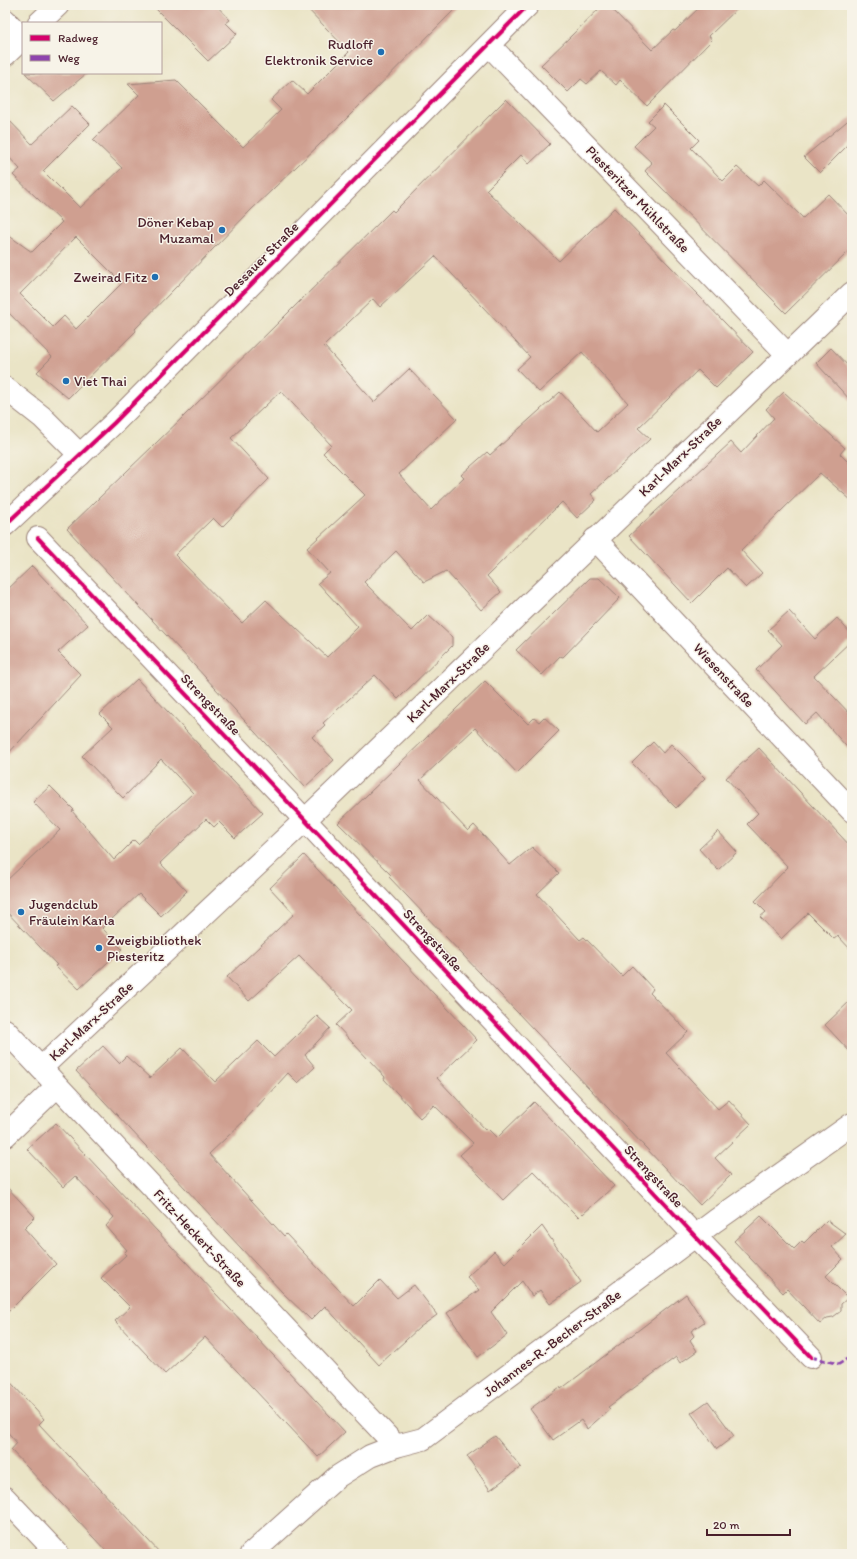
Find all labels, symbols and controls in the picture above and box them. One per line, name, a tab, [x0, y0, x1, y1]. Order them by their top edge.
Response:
legend	[22, 22, 162, 74]
text: Radweg	[58, 31, 99, 45]
place label: Rudloff Elektronik Service	[265, 36, 374, 69]
marker: Rudloff Elektronik Service	[376, 47, 386, 57]
text: Weg	[58, 51, 81, 65]
street label: Piesteritzer Mühlstraße	[582, 142, 693, 257]
place label: Döner Kebap Muzamal	[137, 214, 214, 247]
street label: Dessauer Straße	[220, 218, 303, 300]
marker: Döner Kebap Muzamal	[217, 225, 227, 235]
place label: Zweirad Fitz	[74, 269, 148, 286]
marker: Zweirad Fitz	[150, 272, 160, 282]
place label: Viet Thai	[74, 373, 127, 390]
marker: Viet Thai	[61, 376, 71, 386]
street label: Karl-Marx-Straße	[635, 412, 726, 500]
street label: Karl-Marx-Straße	[403, 638, 494, 726]
street label: Wiesenstraße	[689, 640, 758, 711]
street label: Strengstraße	[177, 670, 245, 739]
place label: Jugendclub Fräulein Karla	[29, 896, 115, 929]
street label: Strengstraße	[399, 905, 466, 975]
marker: Jugendclub Fräulein Karla	[16, 907, 26, 917]
place label: Zweigbibliothek Piesteritz	[107, 932, 201, 965]
marker: Zweigbibliothek Piesteritz	[94, 943, 104, 953]
street label: Karl-Marx-Straße	[46, 978, 137, 1065]
street label: Strengstraße	[620, 1141, 687, 1211]
street label: Fritz-Heckert-Straße	[150, 1186, 250, 1291]
street label: Johannes-R.-Becher-Straße	[480, 1286, 625, 1401]
scale bar	[707, 1511, 790, 1537]
text: 20 m	[713, 1518, 740, 1532]

